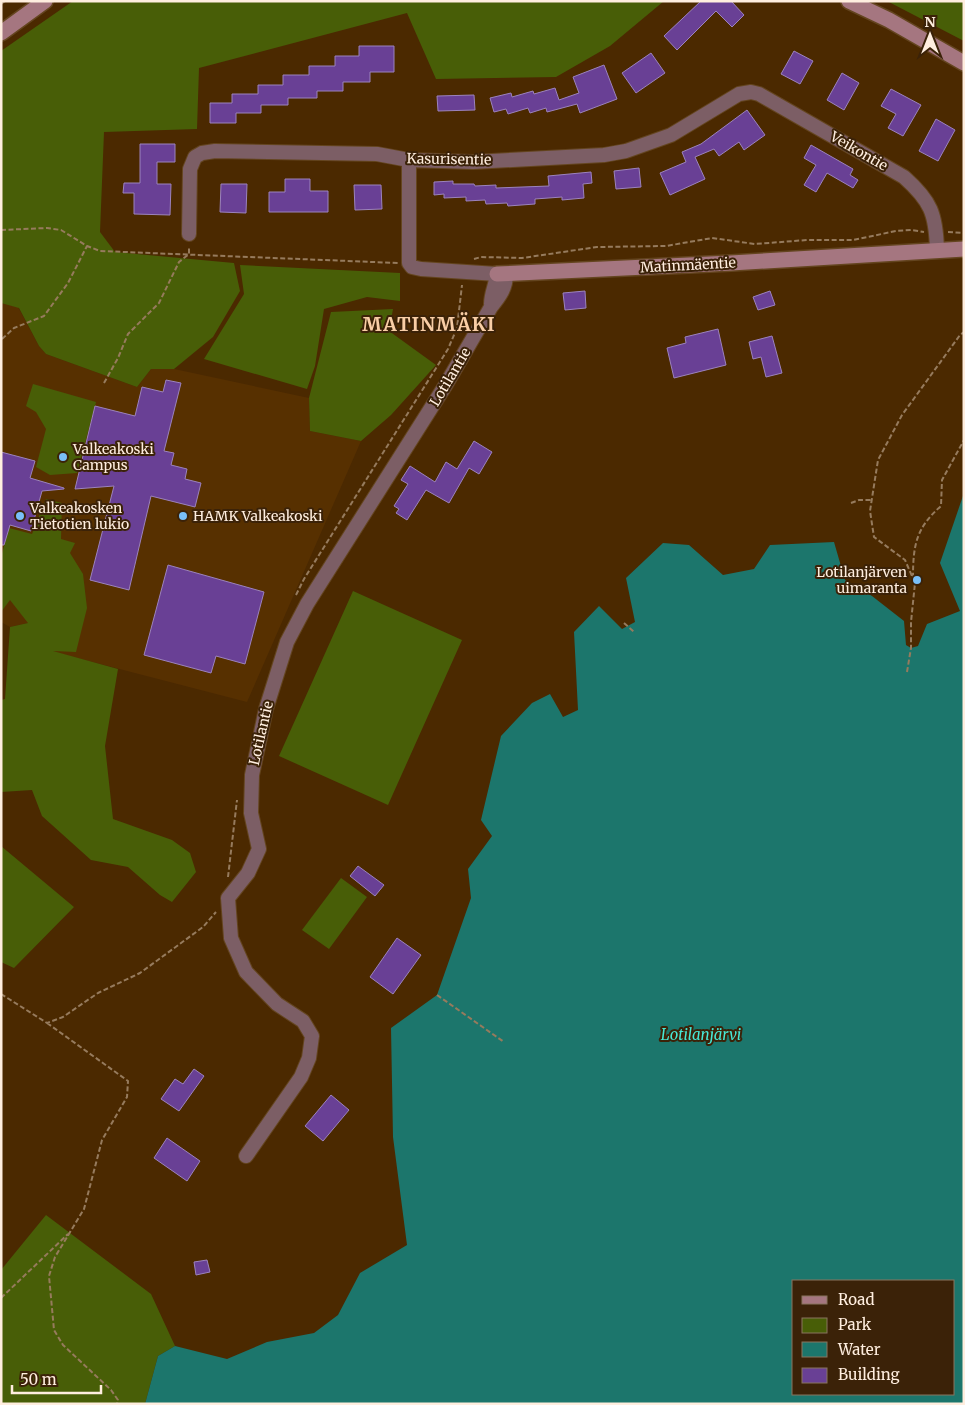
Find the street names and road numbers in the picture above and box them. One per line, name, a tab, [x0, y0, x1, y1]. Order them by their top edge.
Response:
street label: Veikontie	[826, 127, 891, 175]
street label: Kasurisentie	[407, 149, 491, 169]
street label: Matinmäentie	[640, 254, 736, 276]
street label: Lotilantie	[425, 344, 475, 410]
street label: Lotilantie	[245, 699, 277, 767]

